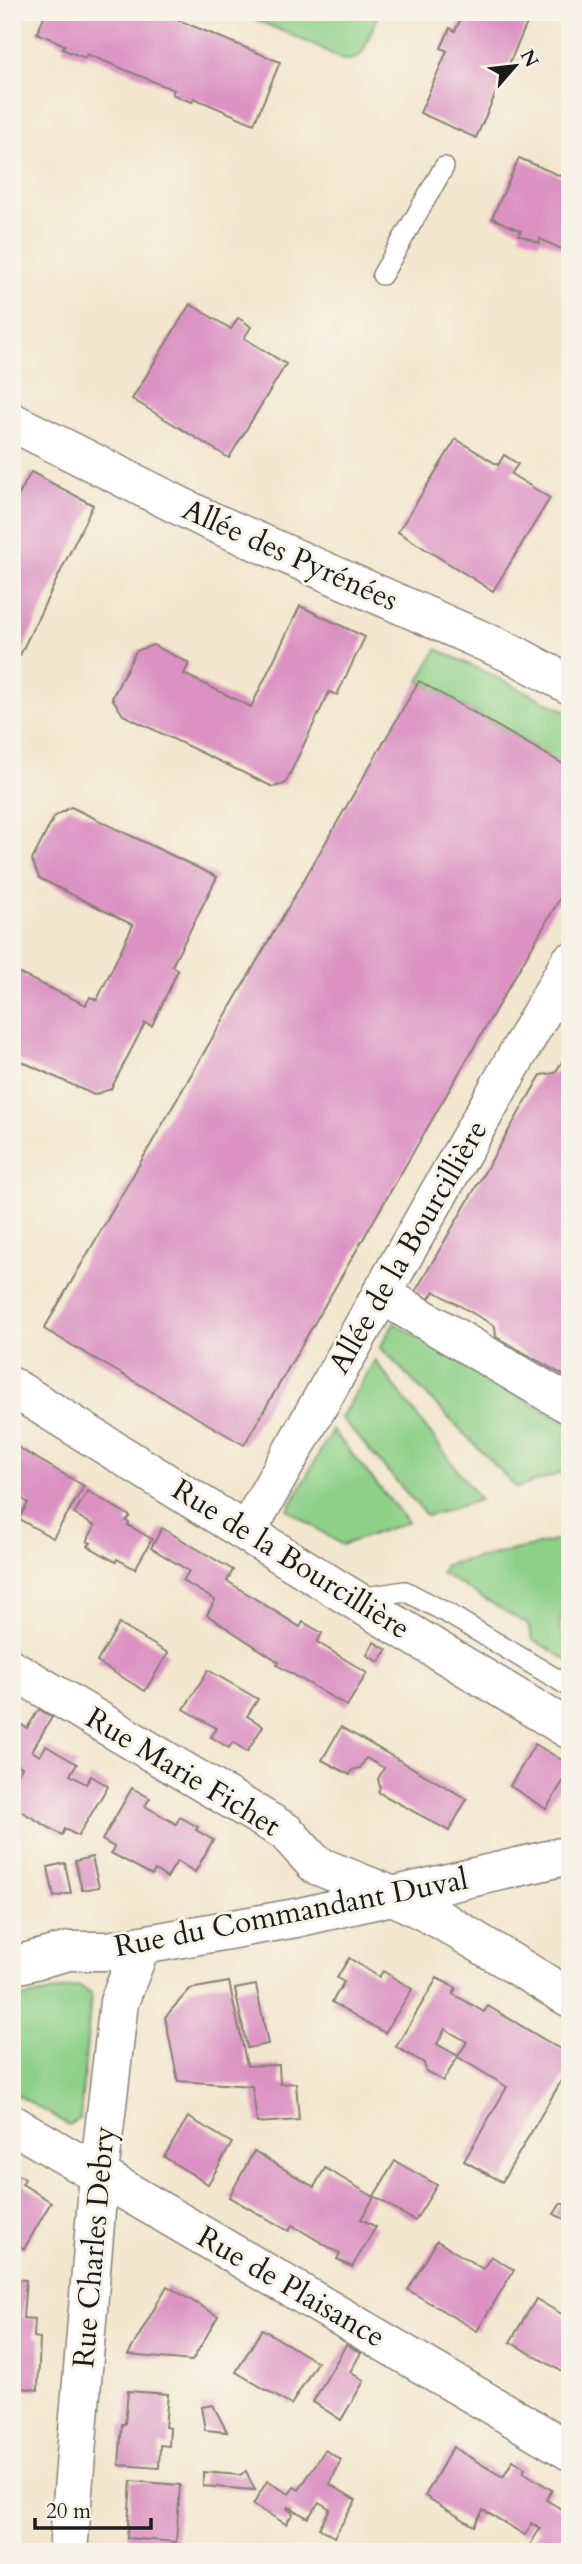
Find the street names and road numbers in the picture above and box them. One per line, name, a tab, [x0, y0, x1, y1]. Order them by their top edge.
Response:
street label: Allée des Pyrénées	[176, 489, 404, 621]
street label: Allée de la Bourcillière	[319, 1113, 497, 1381]
street label: Rue de la Bourcillière	[164, 1469, 418, 1649]
street label: Rue Marie Fichet	[78, 1698, 288, 1846]
street label: Rue du Commandant Duval	[111, 1859, 472, 1967]
street label: Rue Charles Debry	[63, 2124, 125, 2370]
street label: Rue de Plaisance	[190, 2217, 392, 2357]

